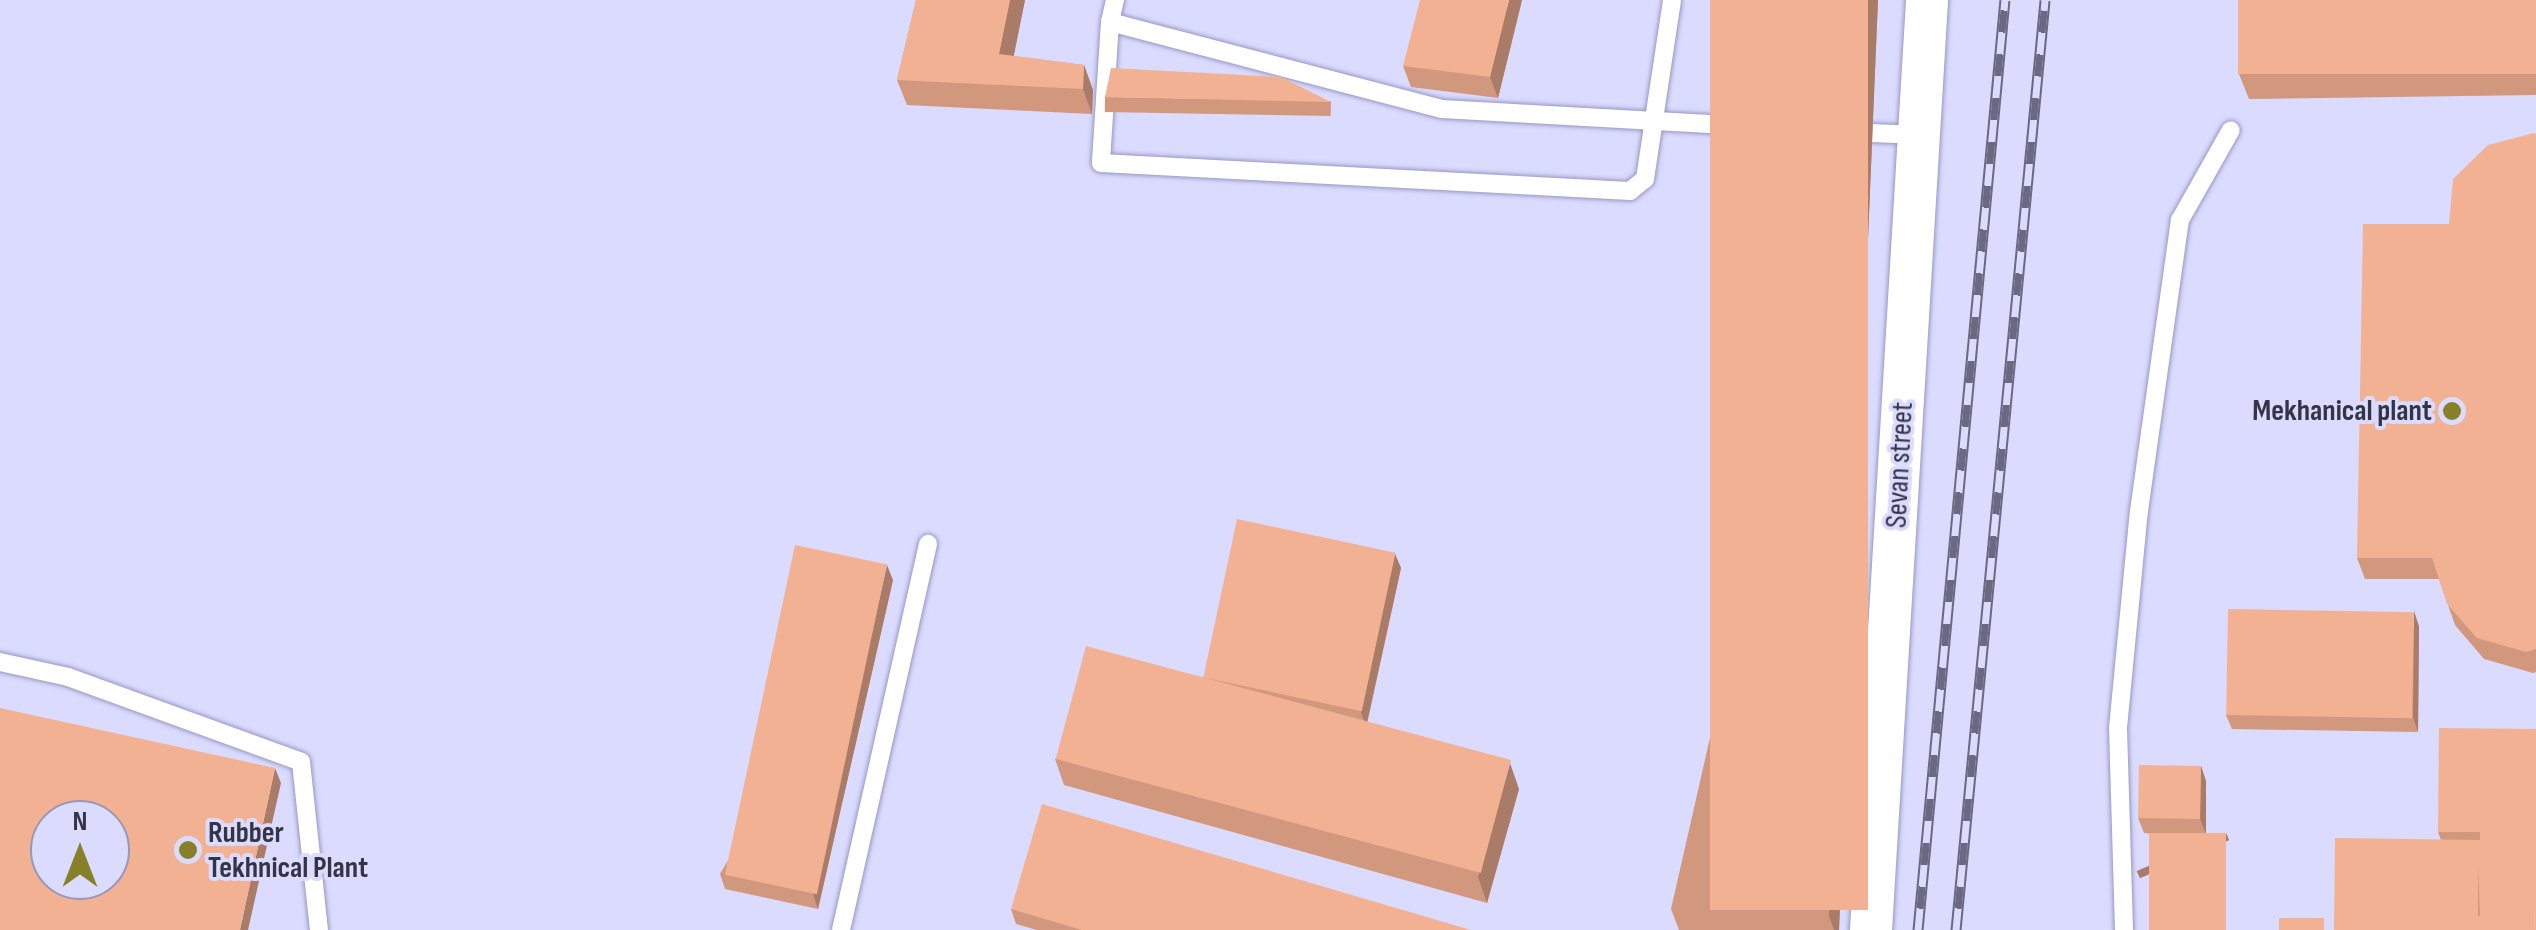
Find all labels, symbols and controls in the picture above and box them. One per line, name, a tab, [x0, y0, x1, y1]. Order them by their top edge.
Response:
place label: Mekhanical plant	[2252, 393, 2432, 429]
marker: Mekhanical plant	[2441, 400, 2463, 422]
street label: Sevan street	[1879, 401, 1921, 529]
north arrow	[30, 800, 130, 900]
text: N	[73, 805, 87, 838]
place label: Rubber Tekhnical Plant	[208, 815, 368, 886]
marker: Rubber Tekhnical Plant	[177, 839, 199, 861]

